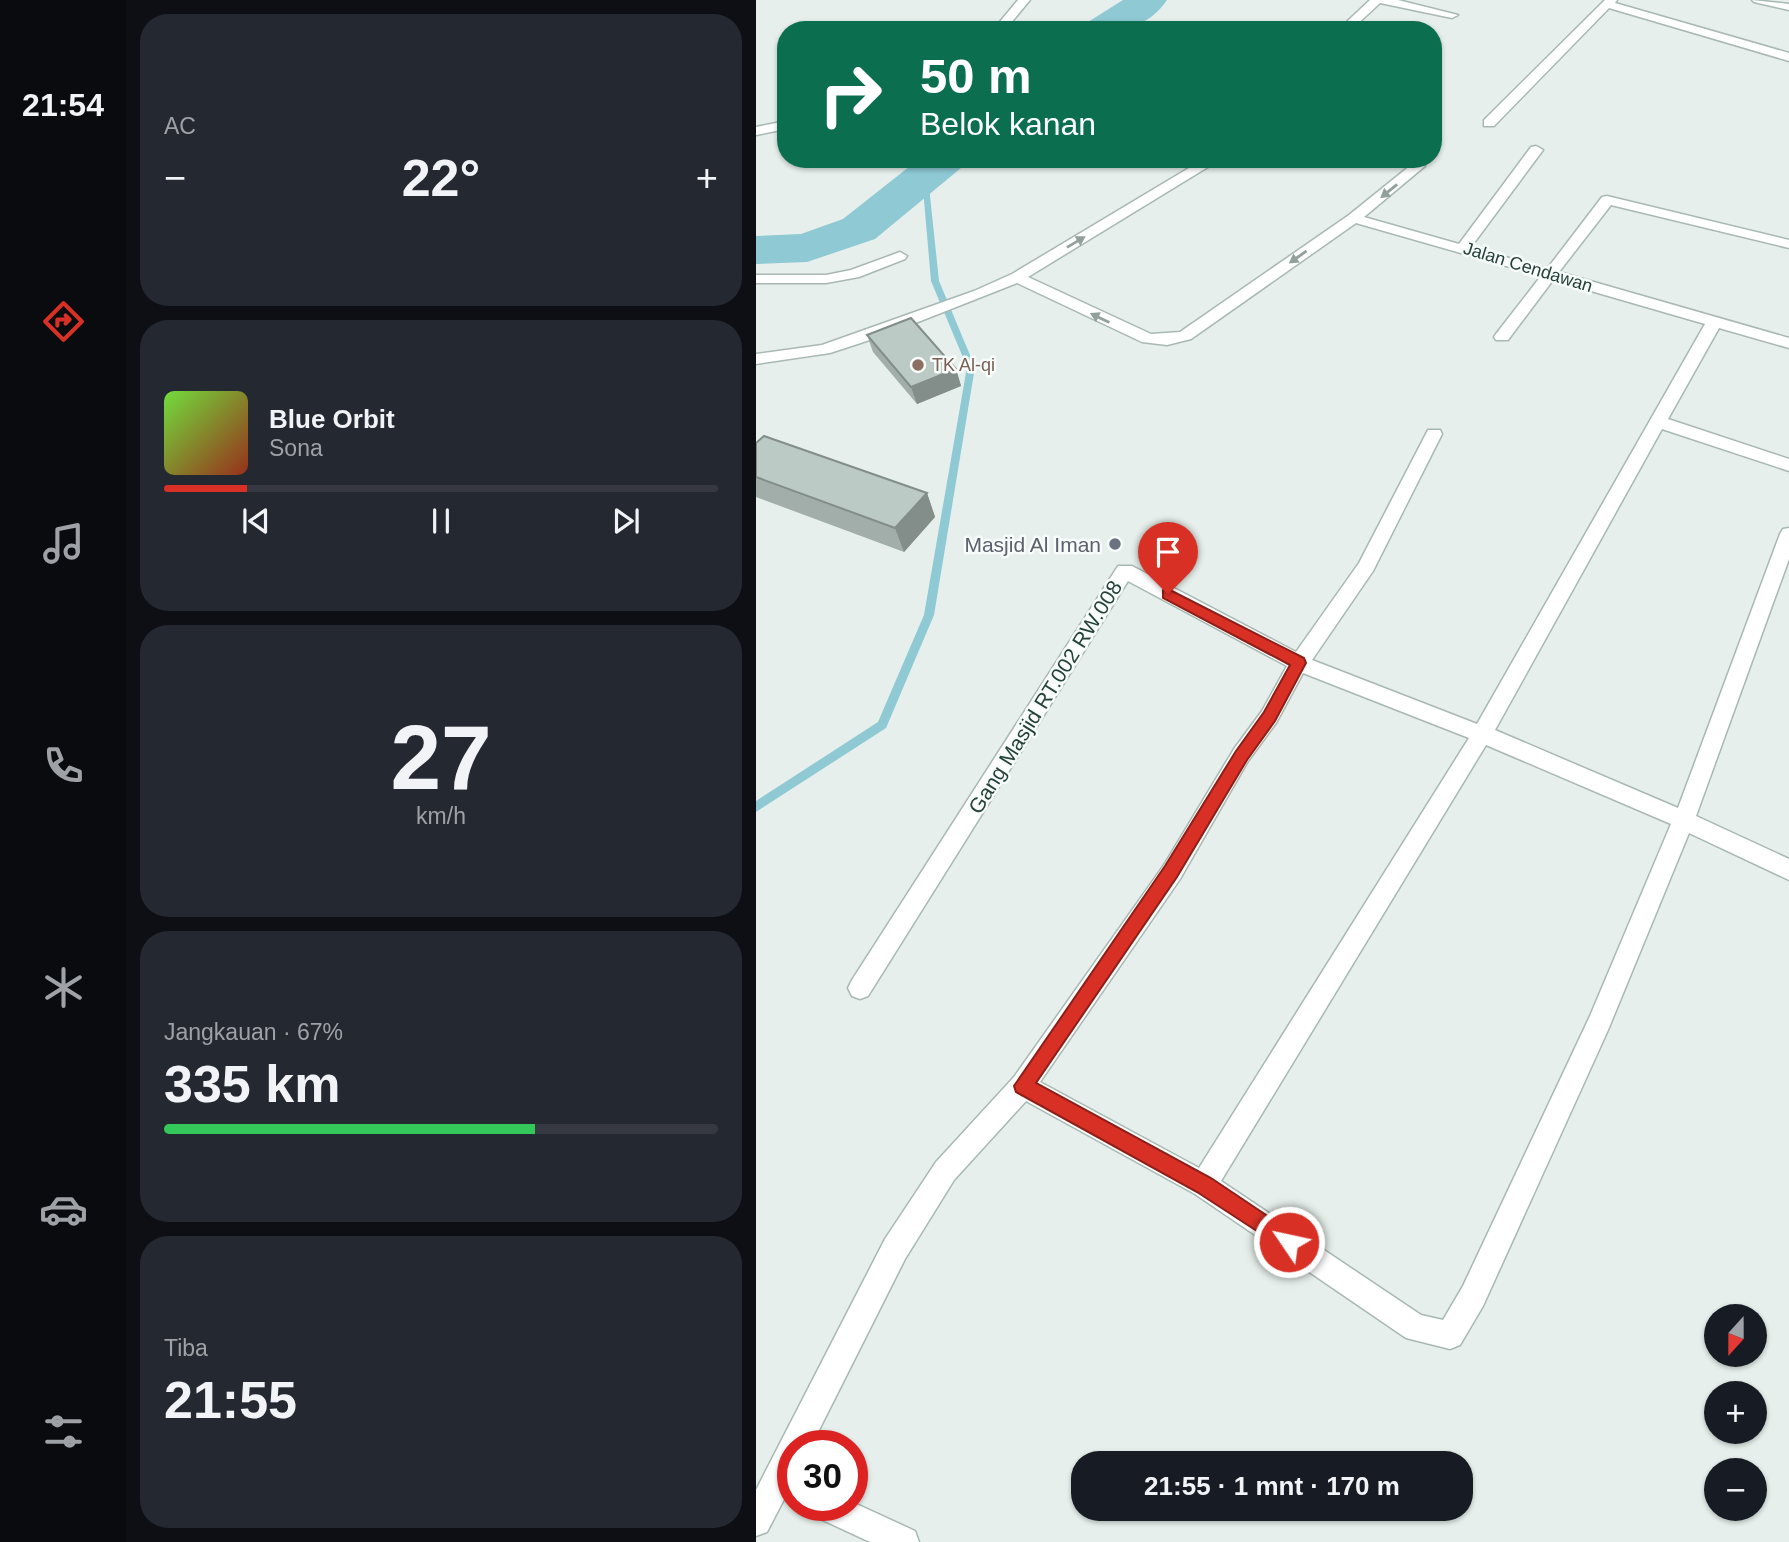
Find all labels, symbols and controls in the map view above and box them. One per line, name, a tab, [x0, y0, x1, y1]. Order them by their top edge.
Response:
icon: right	[805, 49, 896, 140]
text: 50 m	[920, 49, 1032, 103]
text: 21:54	[22, 87, 104, 123]
text: Belok kanan	[920, 106, 1096, 142]
text: AC	[164, 113, 196, 139]
text: 22°	[402, 149, 480, 207]
text: −	[164, 157, 186, 199]
text: +	[696, 157, 718, 199]
one-way arrow	[1381, 183, 1399, 198]
one-way arrow	[1066, 236, 1085, 248]
street label: Jalan Cendawan	[1461, 238, 1595, 296]
one-way arrow	[1289, 250, 1307, 264]
icon: directions	[39, 297, 88, 346]
one-way arrow	[1090, 312, 1110, 324]
place label: TK Al-qi	[932, 355, 995, 375]
marker: TK Al-qi	[910, 357, 926, 373]
text: Blue Orbit	[269, 404, 395, 434]
text: Sona	[269, 435, 323, 461]
icon: previous	[237, 502, 275, 540]
icon: pause	[422, 502, 460, 540]
icon: next	[607, 502, 645, 540]
icon: music	[39, 519, 88, 568]
pin	[1138, 522, 1198, 594]
place label: Masjid Al Iman	[964, 533, 1101, 556]
icon: arrive	[1149, 533, 1187, 571]
marker: Masjid Al Iman	[1107, 536, 1123, 552]
street label: Gang Masjid RT.002 RW.008	[964, 576, 1126, 818]
text: 27	[390, 707, 492, 808]
icon: phone	[39, 741, 88, 790]
text: km/h	[416, 803, 466, 829]
icon: climate	[39, 963, 88, 1012]
text: Jangkauan · 67%	[164, 1019, 343, 1045]
text: 335 km	[164, 1055, 340, 1113]
icon: car	[39, 1185, 88, 1234]
position arrow	[1252, 1205, 1326, 1279]
north arrow	[1704, 1304, 1768, 1367]
map controls	[1704, 1304, 1767, 1521]
text: Tiba	[164, 1335, 208, 1361]
text: 21:55	[164, 1371, 297, 1429]
button: +	[1704, 1381, 1767, 1444]
icon: filters	[39, 1407, 88, 1456]
speed limit sign: 30	[777, 1430, 868, 1521]
button: −	[1704, 1458, 1767, 1521]
text: 21:55 · 1 mnt · 170 m	[1144, 1471, 1400, 1501]

